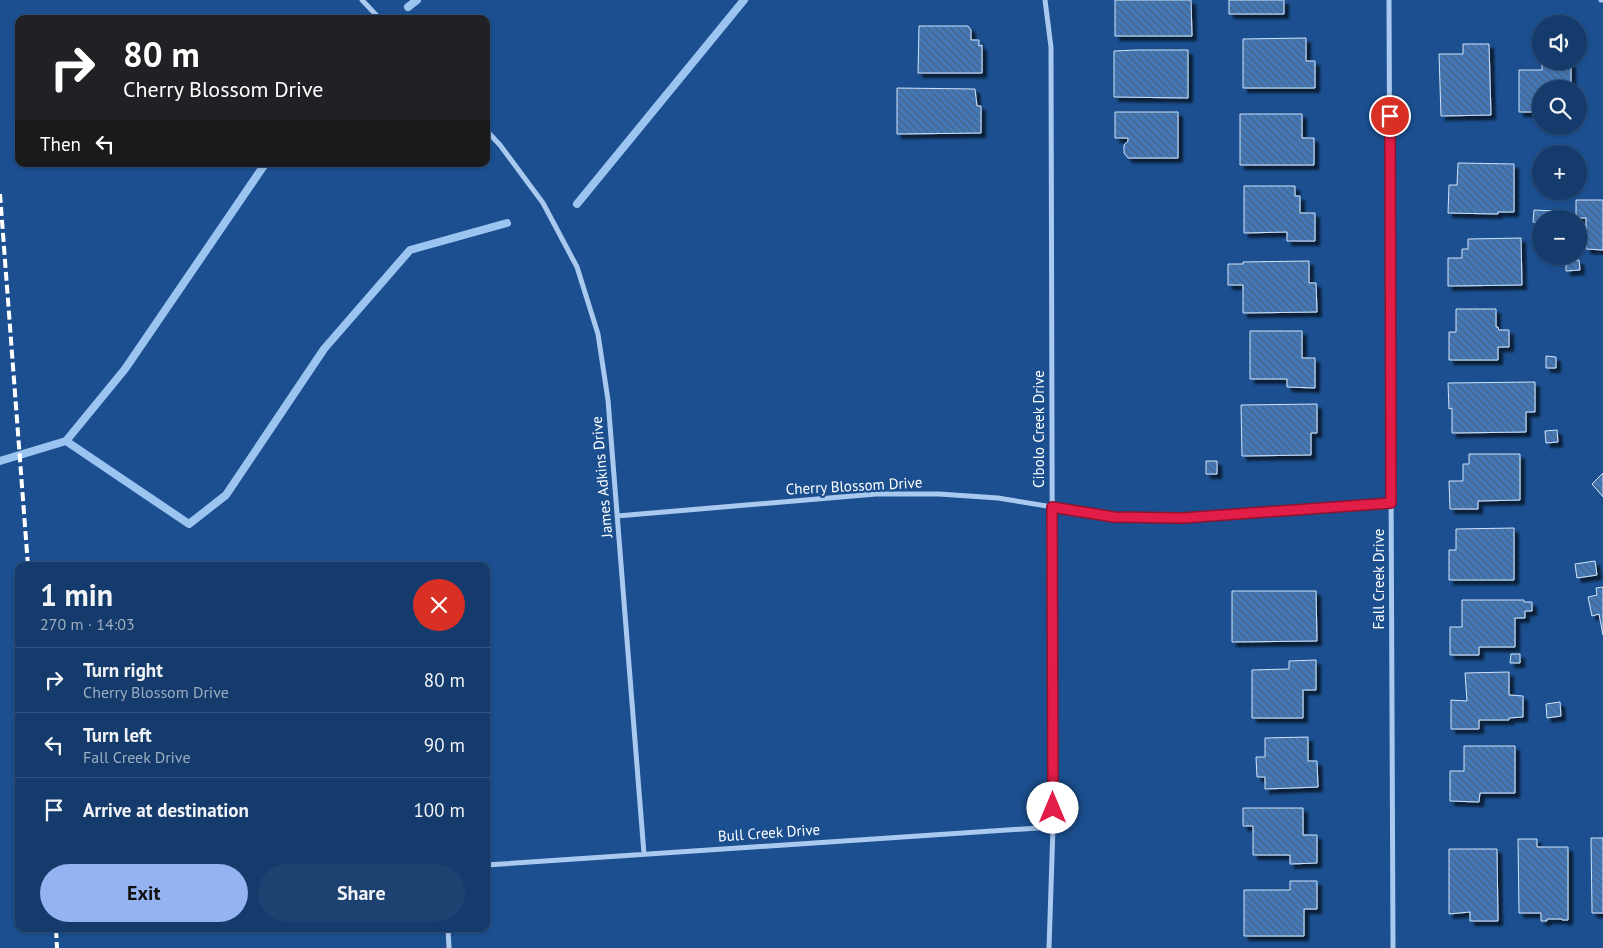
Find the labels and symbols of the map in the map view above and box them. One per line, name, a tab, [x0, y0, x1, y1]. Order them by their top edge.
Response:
pin	[1369, 95, 1411, 137]
street label: Cibolo Creek Drive	[1029, 370, 1048, 488]
street label: James Adkins Drive	[587, 416, 616, 539]
street label: Cherry Blossom Drive	[785, 472, 923, 499]
street label: Fall Creek Drive	[1369, 529, 1388, 629]
position arrow	[1026, 781, 1078, 833]
street label: Bull Creek Drive	[717, 819, 821, 846]

